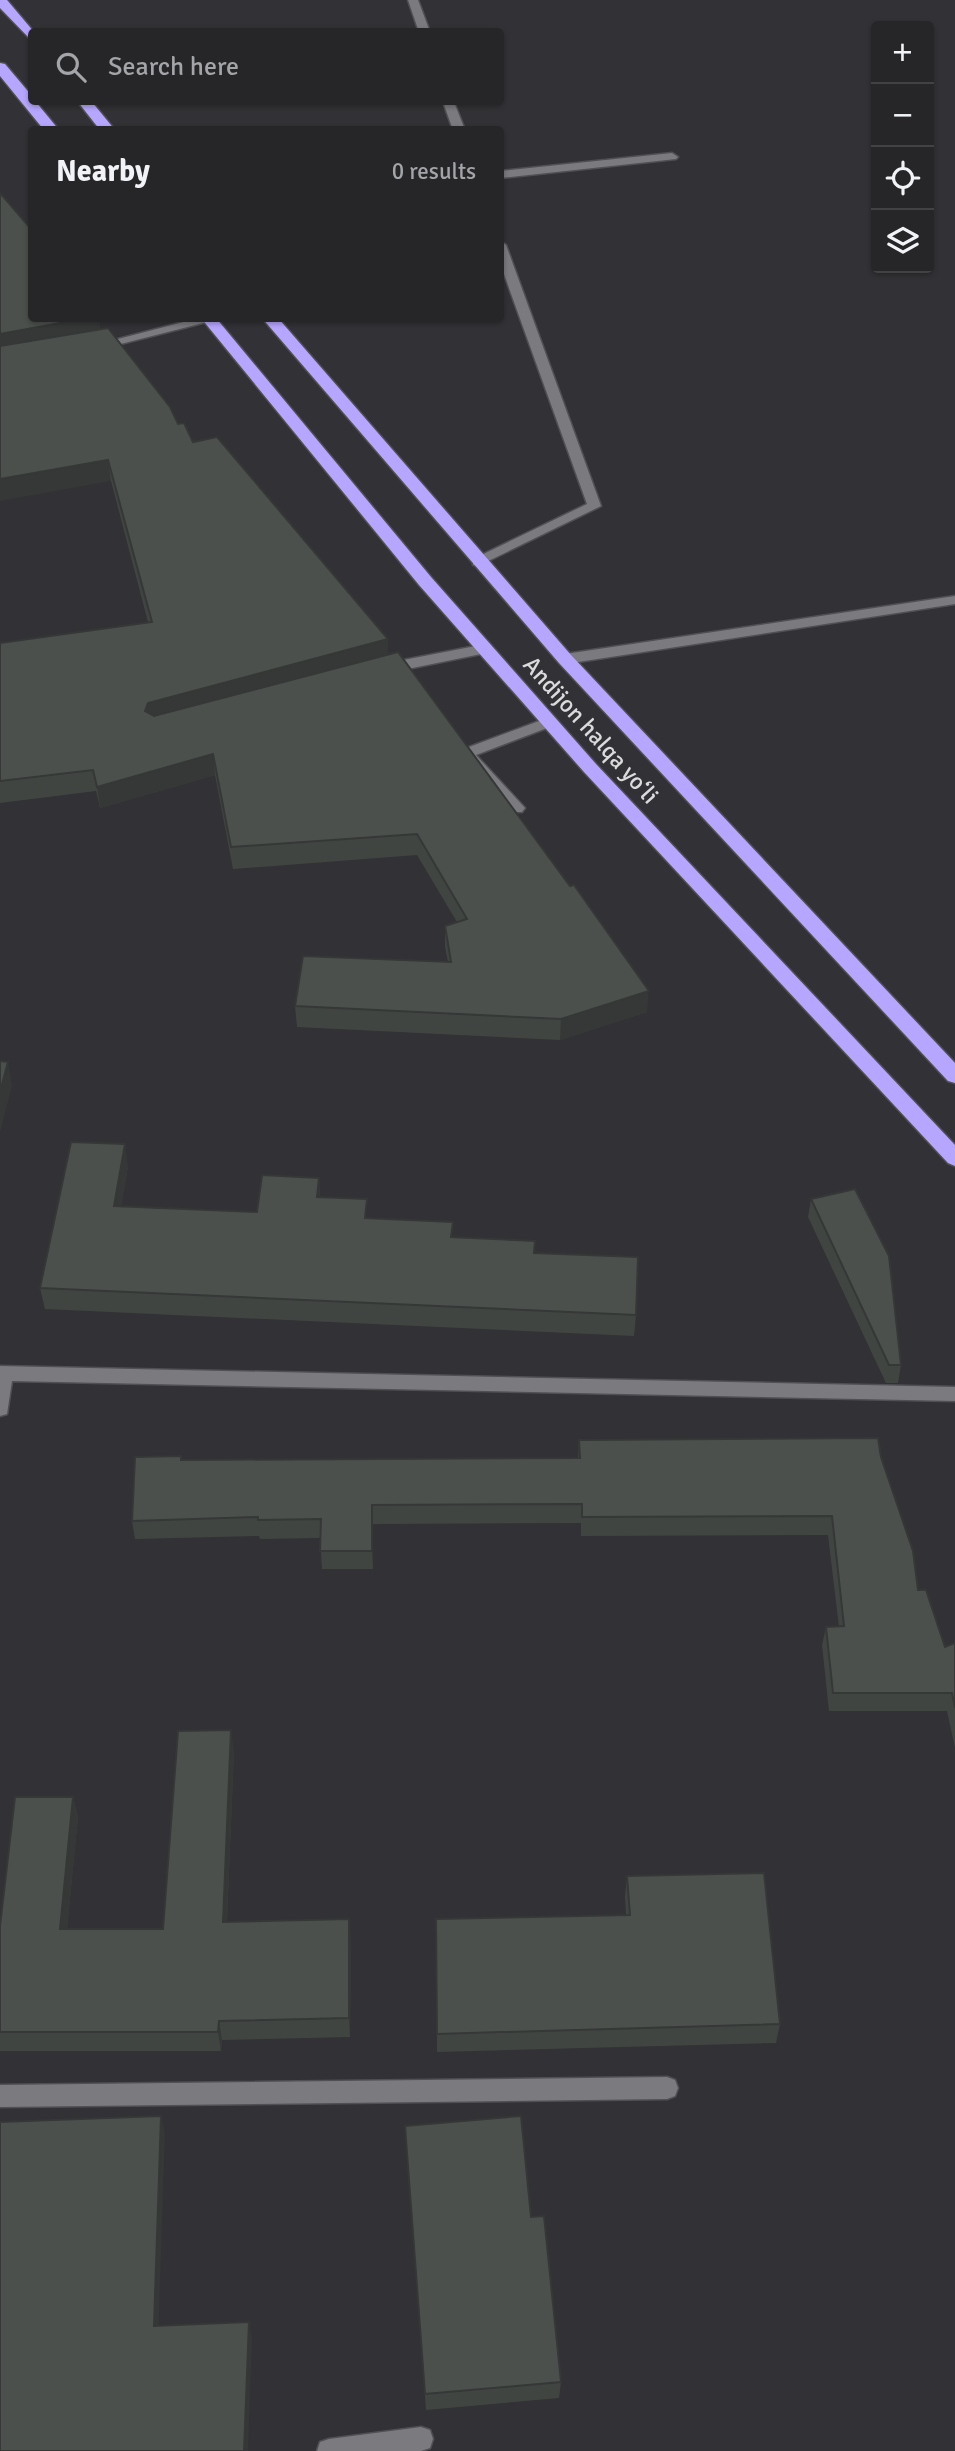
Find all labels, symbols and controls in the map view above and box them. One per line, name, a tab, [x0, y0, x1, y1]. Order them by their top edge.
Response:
map controls	[871, 21, 934, 273]
button: +	[871, 21, 934, 84]
search box	[28, 28, 504, 105]
icon: search	[52, 48, 90, 86]
text: Search here	[108, 51, 239, 83]
button: −	[871, 84, 934, 147]
button: locate	[871, 147, 934, 210]
text: Nearby	[56, 153, 150, 190]
text: 0 results	[392, 157, 476, 186]
button: layers	[871, 210, 934, 273]
street label: Andijon halqa yo‘li	[517, 650, 665, 810]

